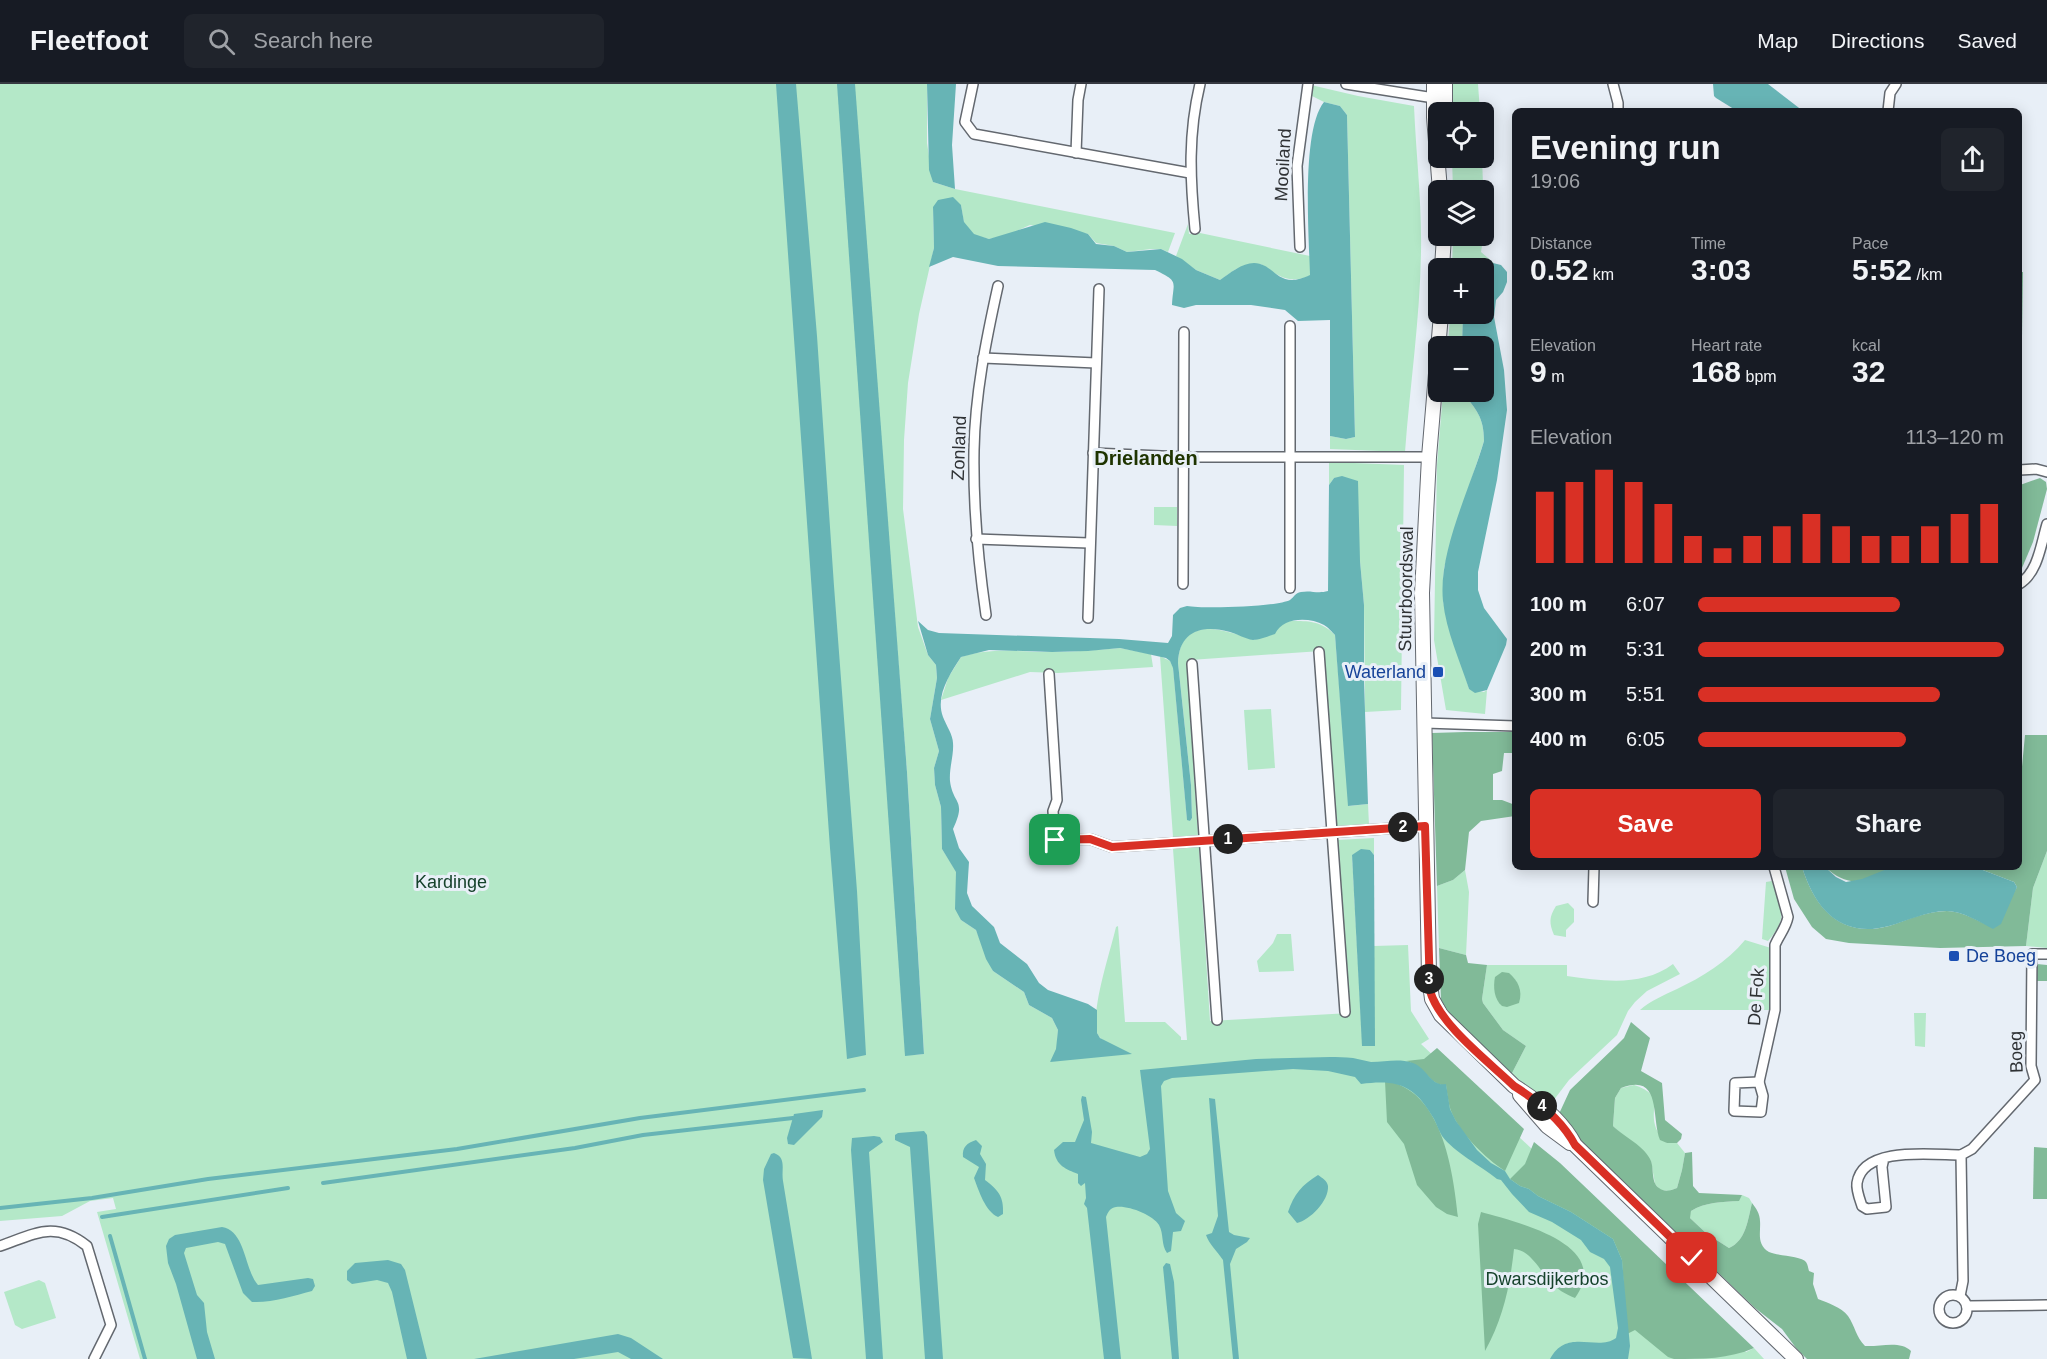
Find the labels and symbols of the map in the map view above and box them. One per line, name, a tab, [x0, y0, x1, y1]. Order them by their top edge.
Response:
street label: Mooiland	[1271, 128, 1295, 202]
street label: Zonland	[948, 415, 970, 481]
district label: Drielanden	[1094, 447, 1198, 469]
street label: Stuurboordswal	[1395, 526, 1417, 652]
place label: Waterland	[1345, 662, 1426, 682]
marker: Waterland	[1431, 665, 1445, 679]
pin: 2	[1388, 812, 1418, 842]
pin	[1029, 814, 1080, 865]
pin: 1	[1213, 824, 1243, 854]
park label: Kardinge	[415, 872, 487, 892]
place label: De Boeg	[1966, 946, 2036, 966]
marker: De Boeg	[1947, 949, 1961, 963]
pin: 3	[1414, 964, 1444, 994]
street label: De Fok	[1744, 966, 1768, 1027]
street label: Boeg	[2005, 1031, 2027, 1073]
pin: 4	[1527, 1091, 1557, 1121]
pin	[1666, 1232, 1717, 1283]
park label: Dwarsdijkerbos	[1485, 1269, 1609, 1289]

